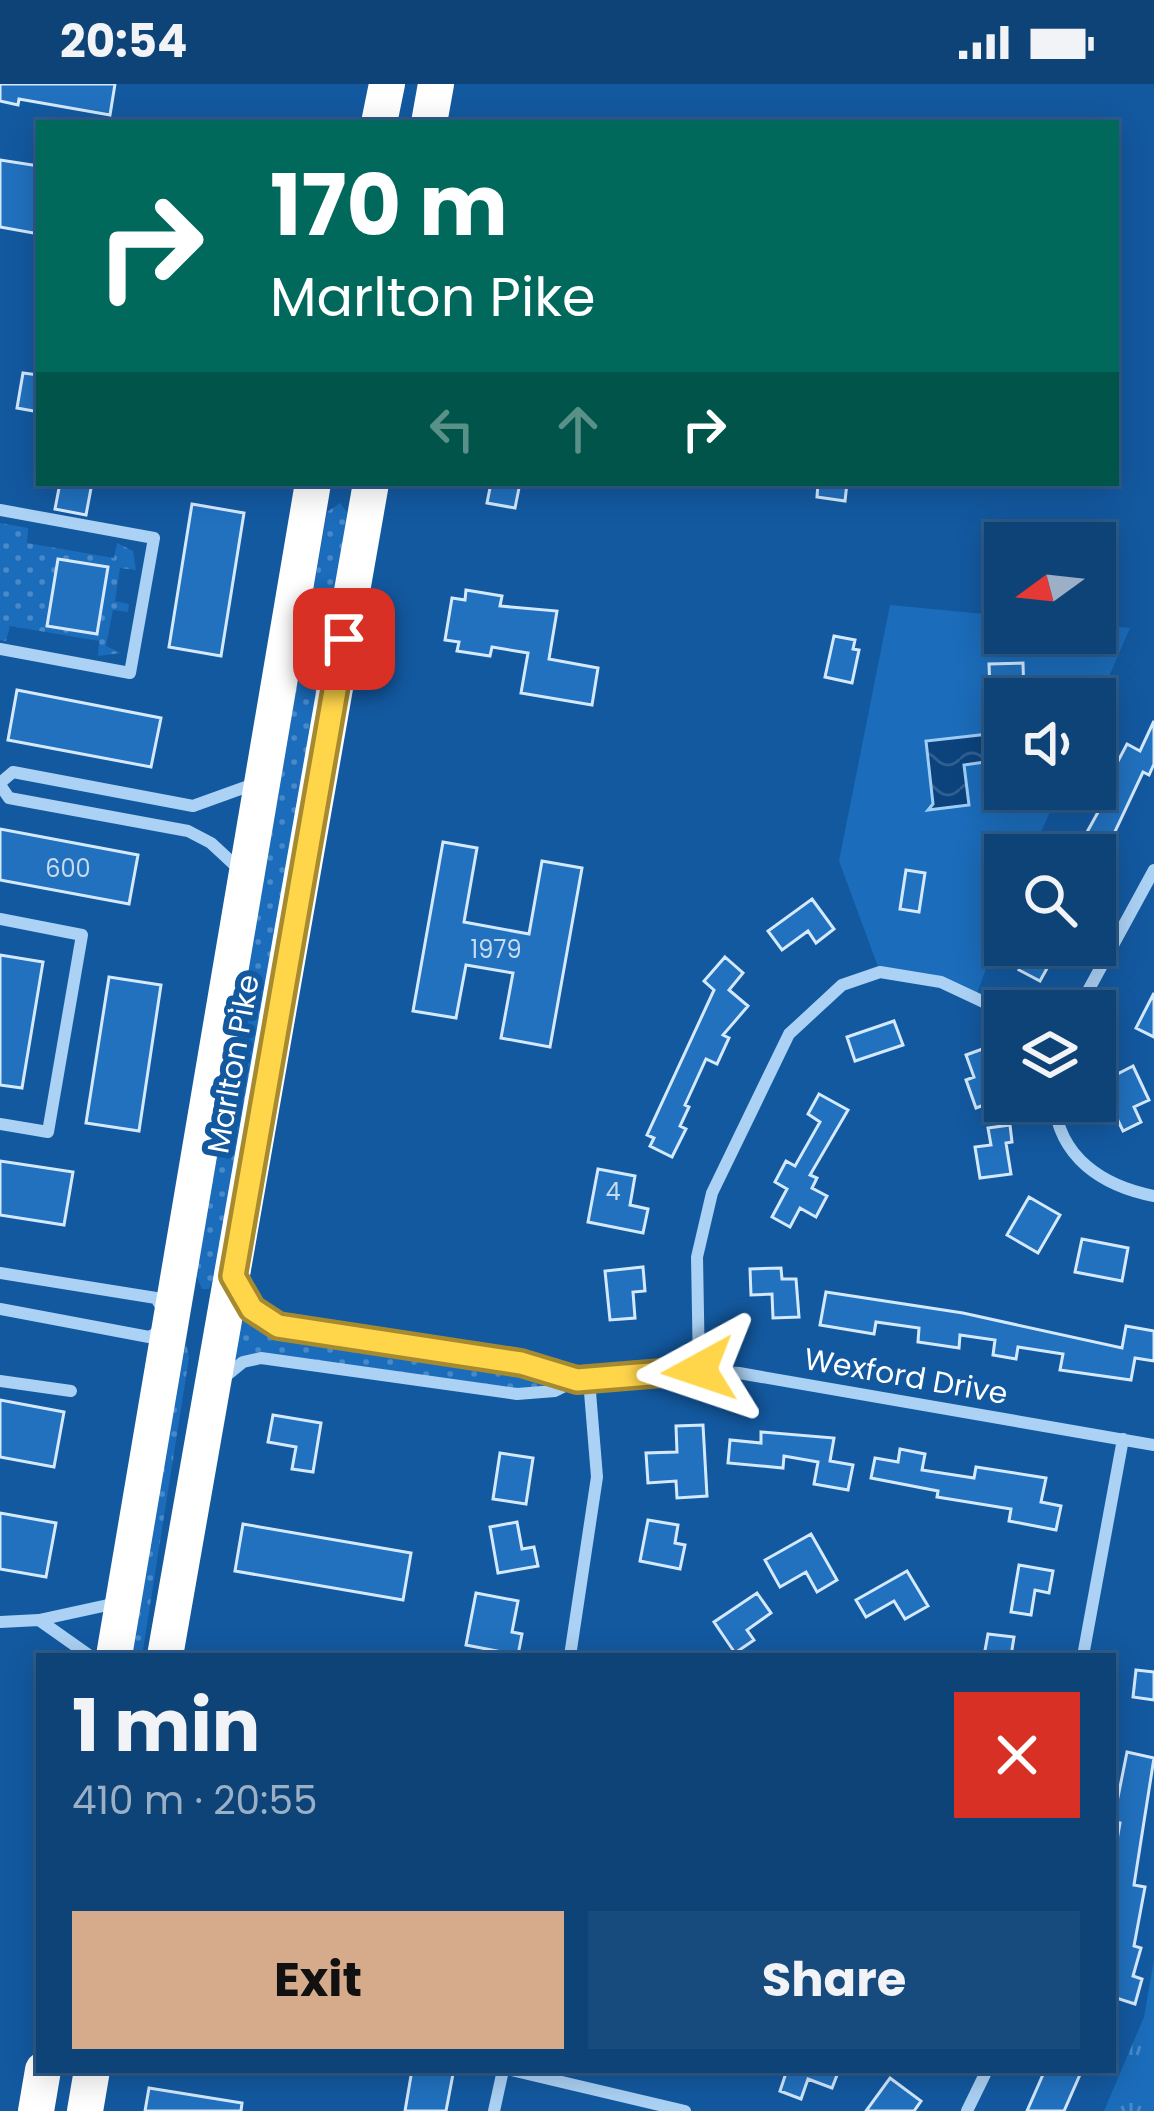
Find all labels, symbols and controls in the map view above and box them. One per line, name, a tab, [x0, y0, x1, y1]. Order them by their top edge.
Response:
text: 20:54	[60, 10, 188, 73]
text: 170 m	[270, 147, 508, 264]
icon: right	[72, 168, 228, 324]
text: Marlton Pike	[270, 259, 595, 335]
icon: left	[419, 396, 485, 462]
icon: ahead	[545, 396, 611, 462]
icon: right	[671, 396, 737, 462]
north arrow	[984, 522, 1116, 654]
map controls	[984, 522, 1116, 1122]
pin	[293, 588, 395, 690]
icon: arrive	[311, 606, 377, 672]
button: sound	[984, 678, 1116, 810]
button: search	[984, 834, 1116, 966]
house number: 600	[45, 852, 91, 885]
house number: 1979	[470, 933, 522, 966]
street label: Marlton Pike	[196, 971, 270, 1157]
button: layers	[984, 990, 1116, 1122]
house number: 4	[605, 1175, 621, 1208]
position arrow	[636, 1307, 762, 1433]
street label: Wexford Drive	[801, 1337, 1011, 1415]
text: 1 min	[72, 1675, 260, 1776]
button: close	[954, 1692, 1080, 1818]
text: 410 m · 20:55	[72, 1773, 317, 1828]
button: Exit	[72, 1911, 564, 2049]
button: Share	[588, 1911, 1080, 2049]

